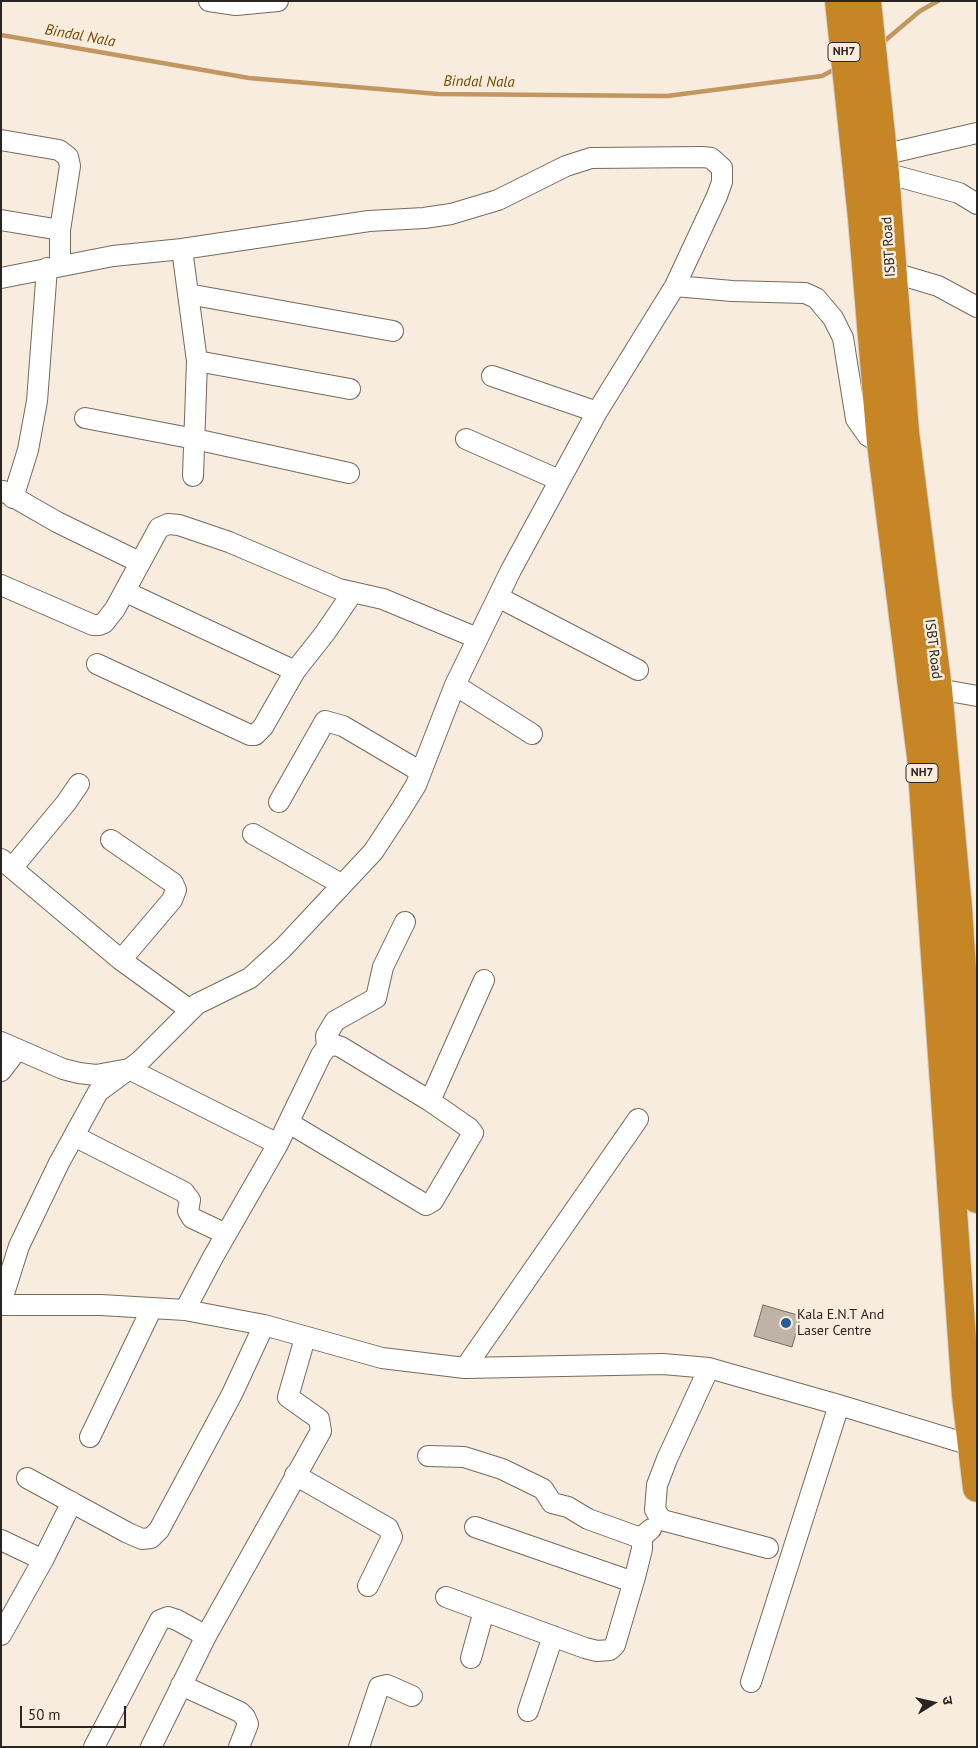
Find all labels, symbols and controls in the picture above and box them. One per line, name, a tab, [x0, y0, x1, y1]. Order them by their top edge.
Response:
water label: Bindal Nala	[43, 21, 117, 51]
road number: NH7	[828, 42, 860, 62]
water label: Bindal Nala	[443, 72, 515, 92]
street label: ISBT Road	[879, 216, 899, 278]
street label: ISBT Road	[921, 618, 945, 680]
road number: NH7	[906, 764, 938, 782]
place label: Kala E.N.T And Laser Centre	[797, 1307, 884, 1340]
marker: Kala E.N.T And Laser Centre	[779, 1316, 793, 1330]
north arrow	[908, 1678, 958, 1728]
text: उ	[938, 1695, 957, 1706]
scale bar	[22, 1696, 129, 1728]
text: 50 m	[28, 1705, 61, 1724]

